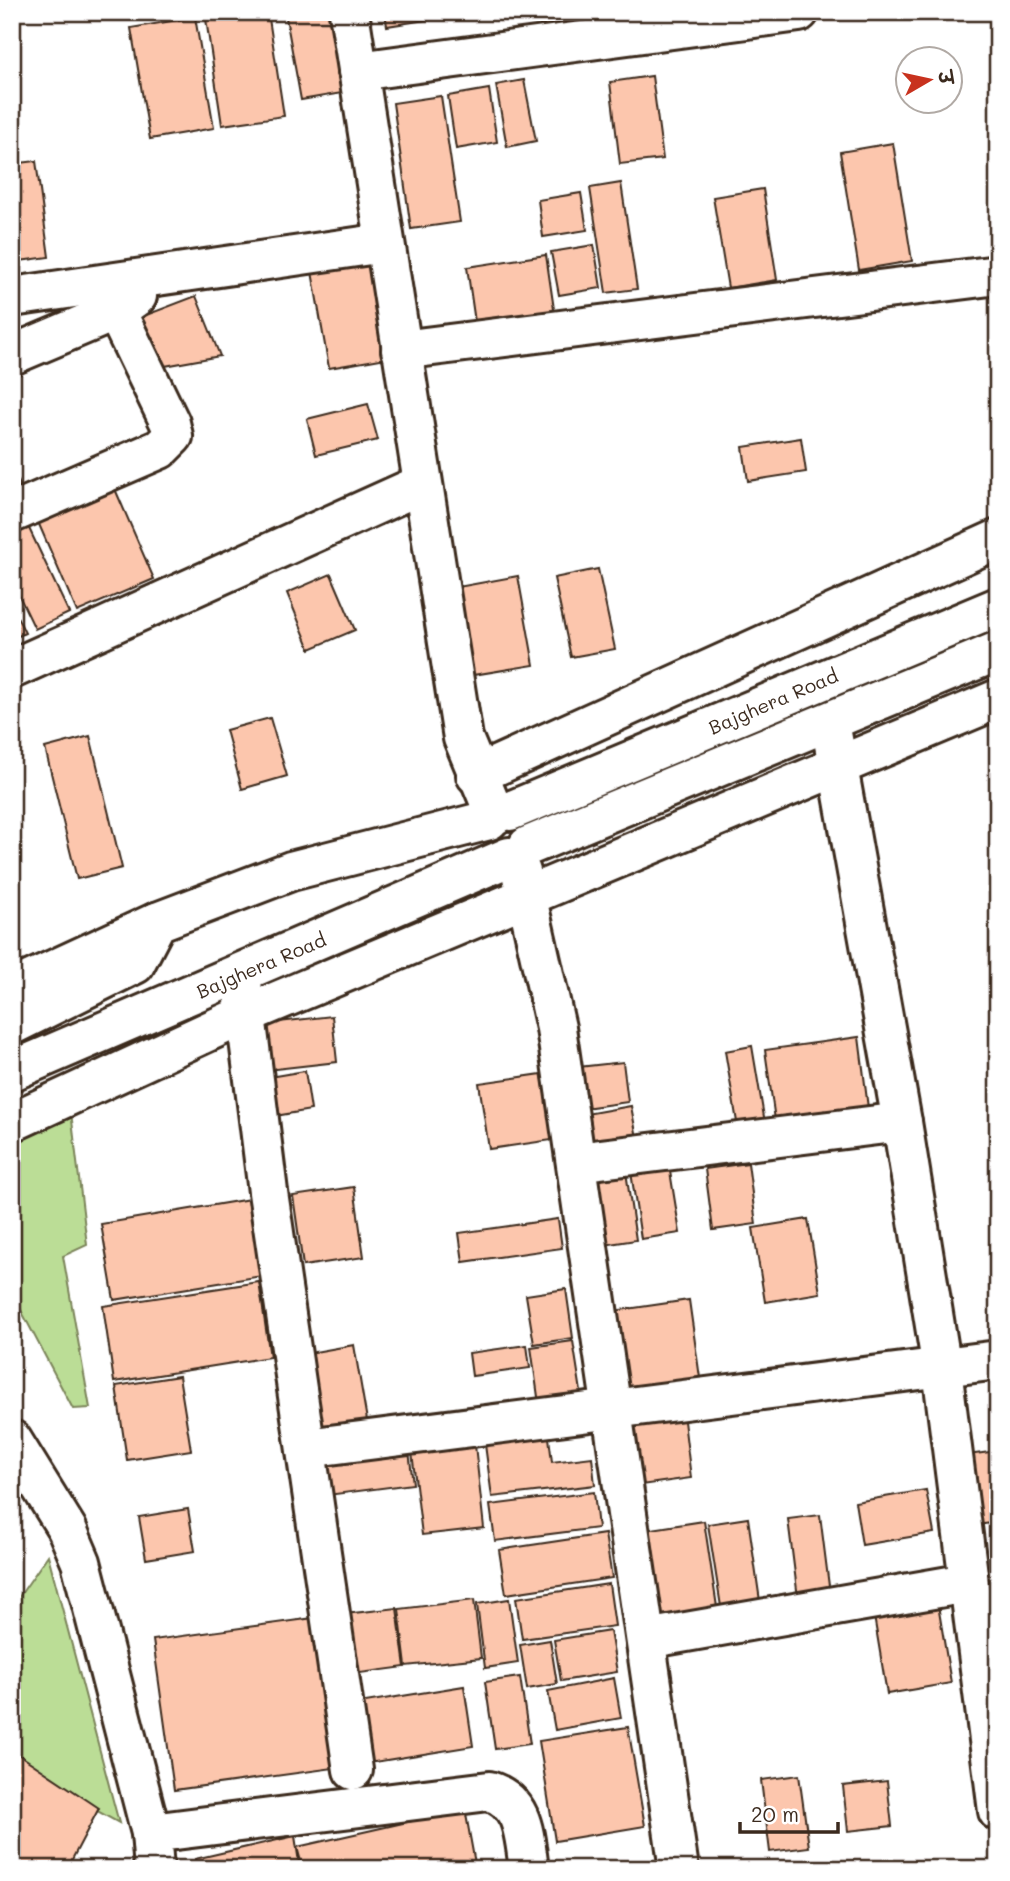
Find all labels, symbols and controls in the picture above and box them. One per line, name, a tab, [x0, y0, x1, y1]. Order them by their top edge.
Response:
north arrow	[894, 46, 964, 116]
text: उ	[933, 67, 960, 88]
street label: Bajghera Road	[704, 662, 842, 740]
street label: Bajghera Road	[192, 926, 330, 1004]
scale bar	[740, 1790, 838, 1834]
text: 20 m	[751, 1800, 799, 1827]

